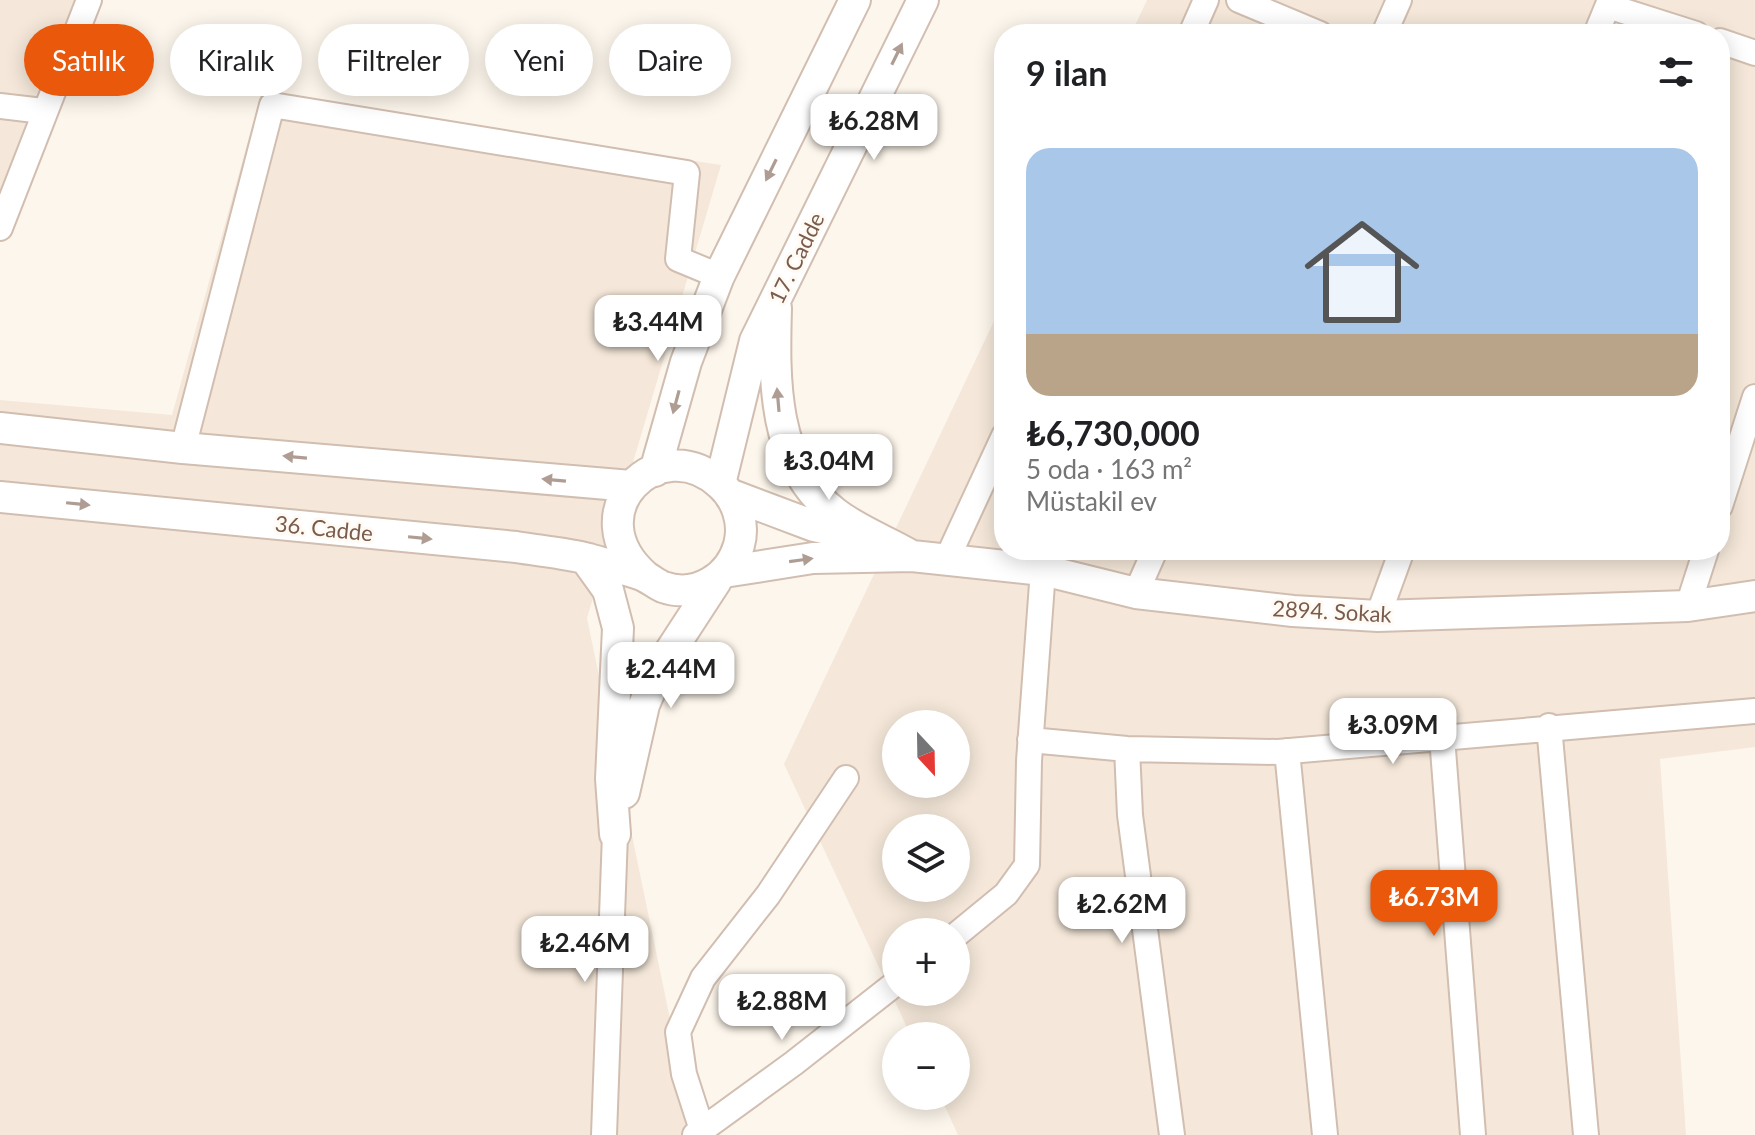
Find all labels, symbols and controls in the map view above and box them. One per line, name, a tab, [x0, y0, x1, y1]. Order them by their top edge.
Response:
chip: Satılık	[24, 24, 154, 96]
chip: Kiralık	[170, 24, 302, 96]
chip: Filtreler	[318, 24, 469, 96]
chip: Yeni	[485, 24, 593, 96]
chip: Daire	[609, 24, 731, 96]
one-way arrow	[890, 42, 904, 65]
icon: filters	[1654, 50, 1698, 94]
text: 9 ilan	[1026, 52, 1108, 93]
pin: ₺6.28M	[809, 94, 939, 162]
text: ₺6.28M	[828, 104, 920, 136]
one-way arrow	[764, 159, 778, 182]
icon: home	[1290, 200, 1434, 344]
street label: 17. Cadde	[762, 208, 830, 308]
pin: ₺3.44M	[593, 295, 723, 363]
text: ₺3.44M	[612, 305, 704, 337]
one-way arrow	[771, 387, 784, 412]
one-way arrow	[669, 390, 681, 415]
text: ₺6,730,000	[1026, 412, 1200, 453]
pin: ₺3.04M	[764, 434, 894, 502]
text: ₺3.04M	[783, 444, 875, 476]
one-way arrow	[282, 451, 307, 464]
text: 5 oda · 163 m²	[1026, 453, 1192, 485]
one-way arrow	[541, 473, 566, 486]
text: Müstakil ev	[1026, 485, 1157, 517]
one-way arrow	[66, 498, 91, 511]
street label: 36. Cadde	[274, 509, 374, 547]
one-way arrow	[408, 531, 433, 544]
one-way arrow	[789, 553, 814, 566]
street label: 2894. Sokak	[1272, 594, 1393, 628]
pin: ₺2.44M	[606, 642, 736, 710]
text: ₺2.44M	[625, 652, 717, 684]
pin: ₺3.09M	[1328, 698, 1458, 766]
text: ₺3.09M	[1347, 708, 1439, 740]
north arrow	[882, 710, 970, 798]
map controls	[882, 710, 970, 1110]
button: layers	[882, 814, 970, 902]
pin: ₺6.73M	[1369, 870, 1499, 938]
pin: ₺2.62M	[1057, 877, 1187, 945]
text: ₺6.73M	[1388, 880, 1480, 912]
text: ₺2.62M	[1076, 887, 1168, 919]
pin: ₺2.46M	[520, 916, 650, 984]
button: +	[882, 918, 970, 1006]
text: ₺2.46M	[539, 926, 631, 958]
pin: ₺2.88M	[717, 974, 847, 1042]
text: ₺2.88M	[736, 984, 828, 1016]
button: −	[882, 1022, 970, 1110]

